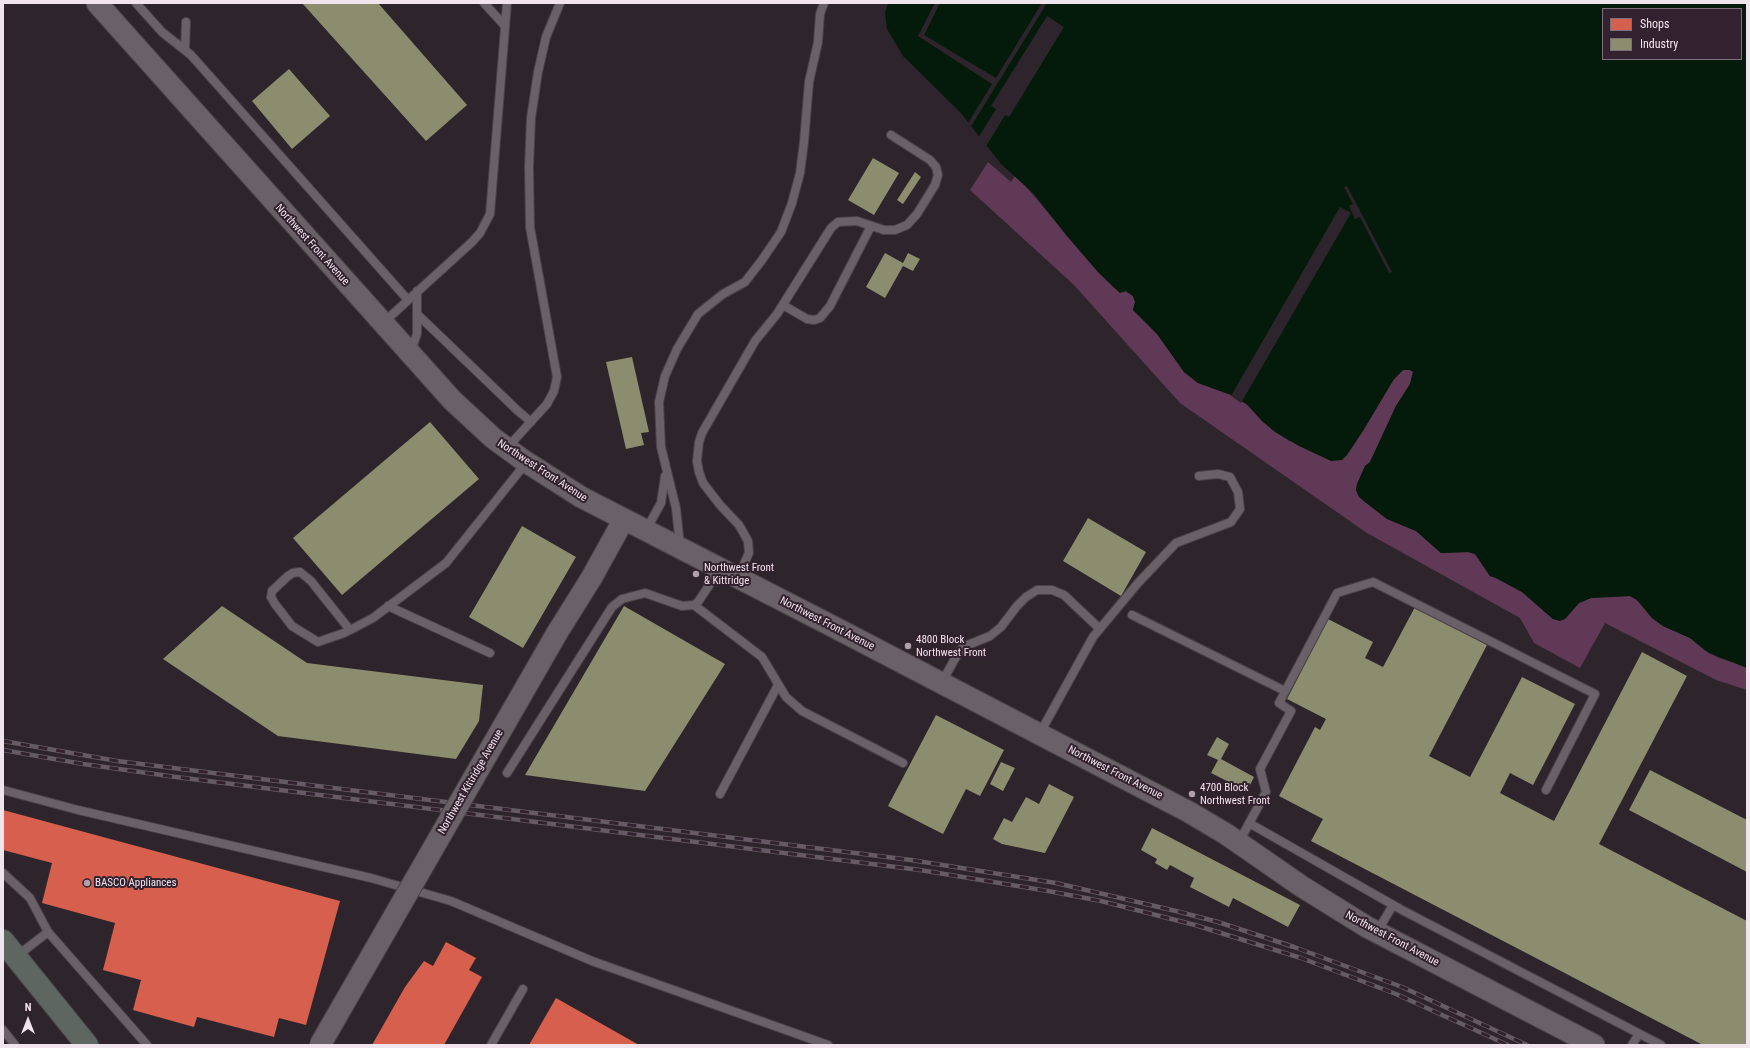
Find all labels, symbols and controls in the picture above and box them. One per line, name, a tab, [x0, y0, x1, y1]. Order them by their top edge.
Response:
legend	[1602, 8, 1742, 60]
text: Shops	[1640, 17, 1669, 31]
text: Industry	[1640, 37, 1678, 51]
street label: Northwest Front Avenue	[272, 202, 352, 288]
street label: Northwest Front Avenue	[495, 437, 589, 505]
place label: Northwest Front & Kittridge	[704, 561, 774, 587]
marker: Northwest Front & Kittridge	[691, 569, 701, 579]
street label: Northwest Front Avenue	[778, 594, 876, 654]
place label: 4800 Block Northwest Front	[916, 633, 986, 659]
marker: 4800 Block Northwest Front	[903, 641, 913, 651]
street label: Northwest Kittridge Avenue	[436, 727, 506, 837]
street label: Northwest Front Avenue	[1066, 743, 1164, 803]
place label: 4700 Block Northwest Front	[1200, 781, 1270, 807]
marker: 4700 Block Northwest Front	[1187, 789, 1197, 799]
place label: BASCO Appliances	[95, 876, 177, 890]
marker: BASCO Appliances	[82, 878, 92, 888]
street label: Northwest Front Avenue	[1343, 909, 1441, 969]
north arrow	[8, 1000, 48, 1040]
text: N	[25, 1001, 31, 1014]

